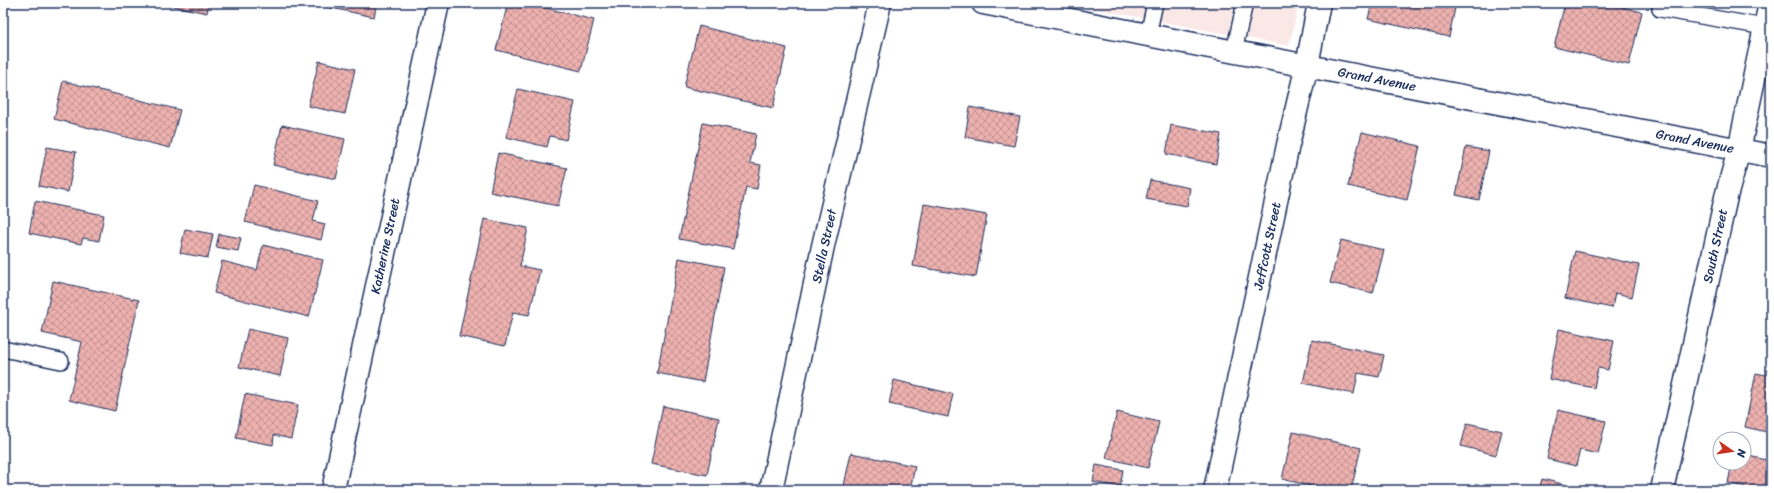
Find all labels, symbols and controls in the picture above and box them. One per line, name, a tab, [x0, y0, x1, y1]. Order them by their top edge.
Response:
street label: Grand Avenue	[1336, 60, 1418, 98]
street label: Grand Avenue	[1654, 122, 1736, 160]
street label: Katherine Street	[364, 196, 406, 296]
street label: Jeffcott Street	[1246, 200, 1288, 293]
street label: Stella Street	[805, 206, 843, 285]
street label: South Street	[1696, 206, 1734, 285]
north arrow	[1712, 431, 1752, 471]
text: N	[1731, 446, 1752, 459]

